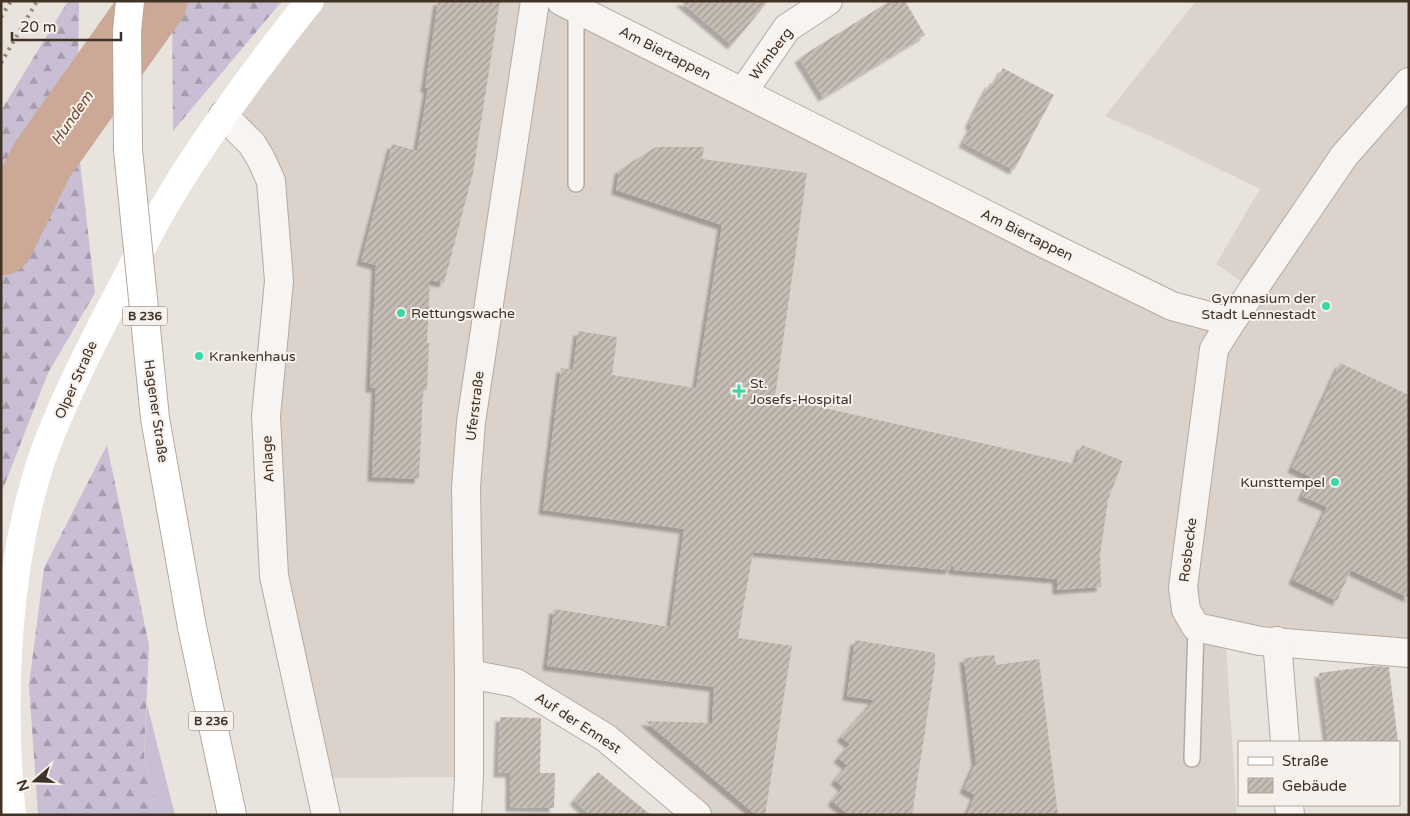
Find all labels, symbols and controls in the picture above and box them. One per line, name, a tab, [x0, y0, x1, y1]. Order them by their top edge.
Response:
scale bar	[12, 10, 121, 42]
text: 20 m	[20, 18, 57, 36]
street label: Am Biertappen	[616, 23, 714, 83]
street label: Wimberg	[746, 24, 796, 84]
water label: Hundem	[47, 87, 98, 148]
street label: Am Biertappen	[978, 205, 1076, 265]
place label: Gymnasium der Stadt Lennestadt	[1202, 290, 1317, 323]
marker: Gymnasium der Stadt Lennestadt	[1320, 300, 1332, 312]
place label: Rettungswache	[411, 305, 515, 322]
road number: B 236	[122, 306, 168, 326]
marker: Rettungswache	[395, 307, 407, 319]
street label: Olper Straße	[51, 338, 101, 422]
place label: Krankenhaus	[209, 348, 296, 365]
marker: Krankenhaus	[193, 350, 205, 362]
street label: Hagener Straße	[140, 358, 172, 464]
street label: Uferstraße	[462, 370, 488, 442]
place label: St. Josefs-Hospital	[750, 375, 852, 408]
marker: St. Josefs-Hospital	[732, 384, 746, 398]
street label: Anlage	[258, 435, 278, 483]
place label: Kunsttempel	[1240, 474, 1325, 491]
marker: Kunsttempel	[1329, 476, 1341, 488]
street label: Rosbecke	[1176, 517, 1200, 583]
street label: Auf der Ennest	[532, 689, 625, 758]
road number: B 236	[188, 711, 234, 730]
legend	[1238, 741, 1400, 806]
text: Straße	[1282, 752, 1328, 770]
north arrow	[10, 756, 60, 806]
text: N	[13, 777, 33, 793]
text: Gebäude	[1282, 777, 1347, 795]

